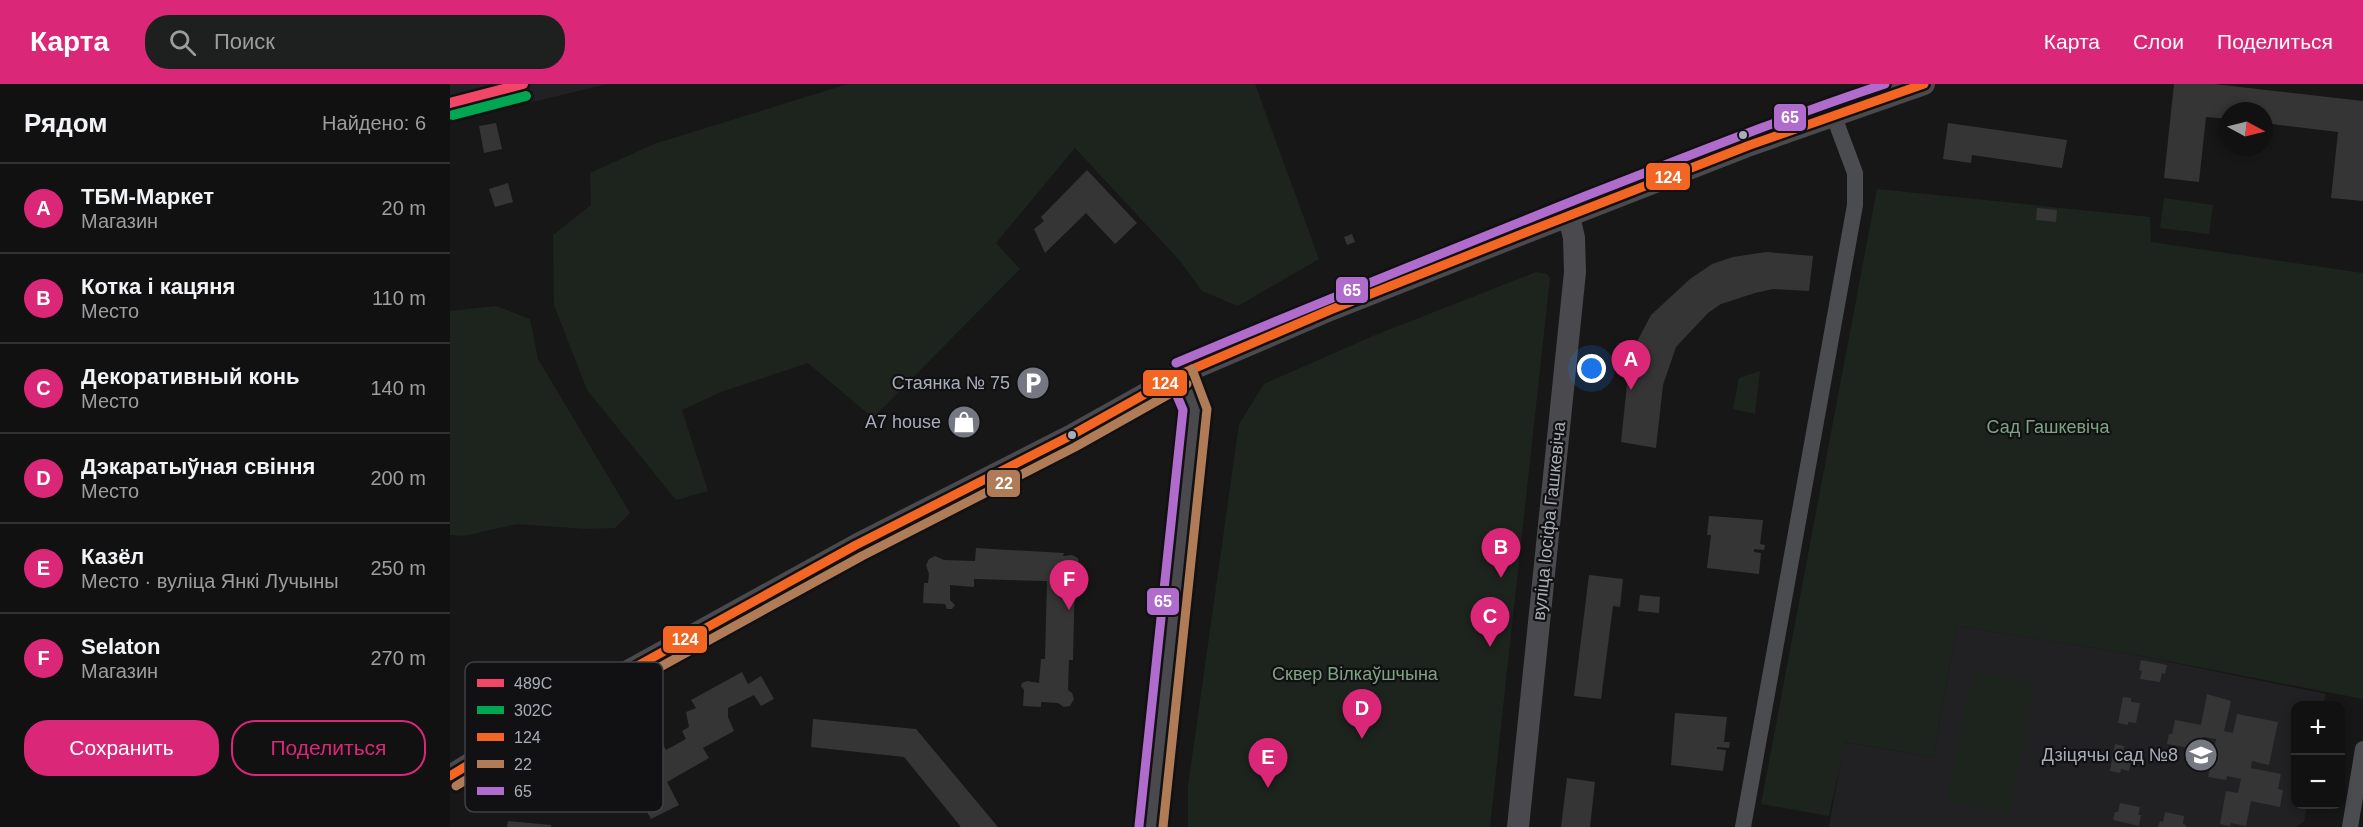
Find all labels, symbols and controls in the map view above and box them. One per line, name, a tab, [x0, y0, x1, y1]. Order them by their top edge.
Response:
search box	[145, 15, 565, 69]
text: Карта	[30, 26, 109, 57]
icon: search	[166, 26, 199, 59]
text: Поиск	[214, 29, 275, 54]
text: Карта	[2044, 30, 2100, 53]
text: Слои	[2133, 30, 2184, 53]
text: Поделиться	[2217, 30, 2333, 53]
north arrow	[2219, 102, 2273, 156]
line badge: 65	[1773, 103, 1807, 132]
text: Рядом	[24, 108, 107, 138]
text: 65	[1781, 109, 1799, 126]
text: Найдено: 6	[322, 112, 426, 134]
unlabelled marker	[1737, 129, 1749, 141]
line badge: 124	[1645, 162, 1691, 191]
text: 124	[1655, 169, 1681, 186]
text: ТБМ-Маркет	[81, 184, 214, 209]
text: A	[36, 197, 51, 219]
text: 20 m	[382, 197, 426, 219]
text: Магазин	[81, 210, 158, 232]
text: Котка і кацяня	[81, 274, 235, 299]
line badge: 65	[1335, 276, 1369, 304]
text: 65	[1343, 282, 1361, 299]
text: B	[36, 287, 51, 309]
text: 110 m	[372, 287, 426, 309]
text: Место	[81, 300, 139, 322]
pin: A	[1612, 340, 1650, 390]
your location	[1577, 354, 1606, 383]
text: Декоративный конь	[81, 364, 300, 389]
parking icon: Стаянка № 75	[1015, 365, 1051, 401]
line badge: 124	[1142, 369, 1188, 397]
place label: Стаянка № 75	[892, 373, 1010, 393]
text: 124	[1152, 375, 1178, 392]
text: C	[36, 377, 51, 399]
text: 140 m	[370, 377, 426, 399]
text: Место	[81, 390, 139, 412]
shop icon: A7 house	[946, 404, 982, 440]
place label: A7 house	[865, 412, 941, 432]
park label: Сад Гашкевіча	[1987, 417, 2110, 437]
street label: вуліца Іосіфа Гашкевіча	[1529, 420, 1569, 621]
unlabelled marker	[1066, 429, 1078, 441]
text: Дэкаратыўная свіння	[81, 454, 315, 479]
text: D	[36, 467, 51, 489]
text: 200 m	[370, 467, 426, 489]
line badge: 22	[986, 469, 1021, 498]
text: 22	[995, 475, 1013, 492]
text: Место	[81, 480, 139, 502]
pin: B	[1482, 528, 1520, 578]
text: Казёл	[81, 544, 144, 569]
text: E	[37, 557, 50, 579]
text: 250 m	[370, 557, 426, 579]
pin: F	[1050, 560, 1088, 610]
text: Место · вуліца Янкі Лучыны	[81, 570, 339, 592]
line badge: 65	[1146, 587, 1180, 616]
text: 65	[1154, 593, 1172, 610]
pin: C	[1470, 598, 1510, 647]
line badge: 124	[662, 625, 708, 654]
text: 124	[672, 631, 698, 648]
text: Selaton	[81, 634, 160, 659]
text: F	[37, 647, 50, 669]
text: 270 m	[370, 647, 426, 669]
text: Магазин	[81, 660, 158, 682]
legend	[465, 662, 663, 812]
park label: Сквер Вілкаўшчына	[1272, 664, 1439, 684]
text: 489С	[514, 675, 552, 692]
pin: D	[1342, 690, 1382, 739]
map controls	[2291, 701, 2345, 809]
button: +	[2291, 701, 2345, 755]
text: 302С	[514, 702, 552, 719]
button: Сохранить	[24, 720, 219, 776]
button: Поделиться	[231, 720, 426, 776]
text: 124	[514, 729, 541, 746]
school or university icon: Дзіцячы сад №8	[2183, 737, 2219, 773]
pin: E	[1248, 738, 1288, 788]
place label: Дзіцячы сад №8	[2042, 745, 2178, 765]
button: −	[2291, 755, 2345, 809]
text: 22	[514, 756, 532, 773]
text: 65	[514, 783, 532, 800]

